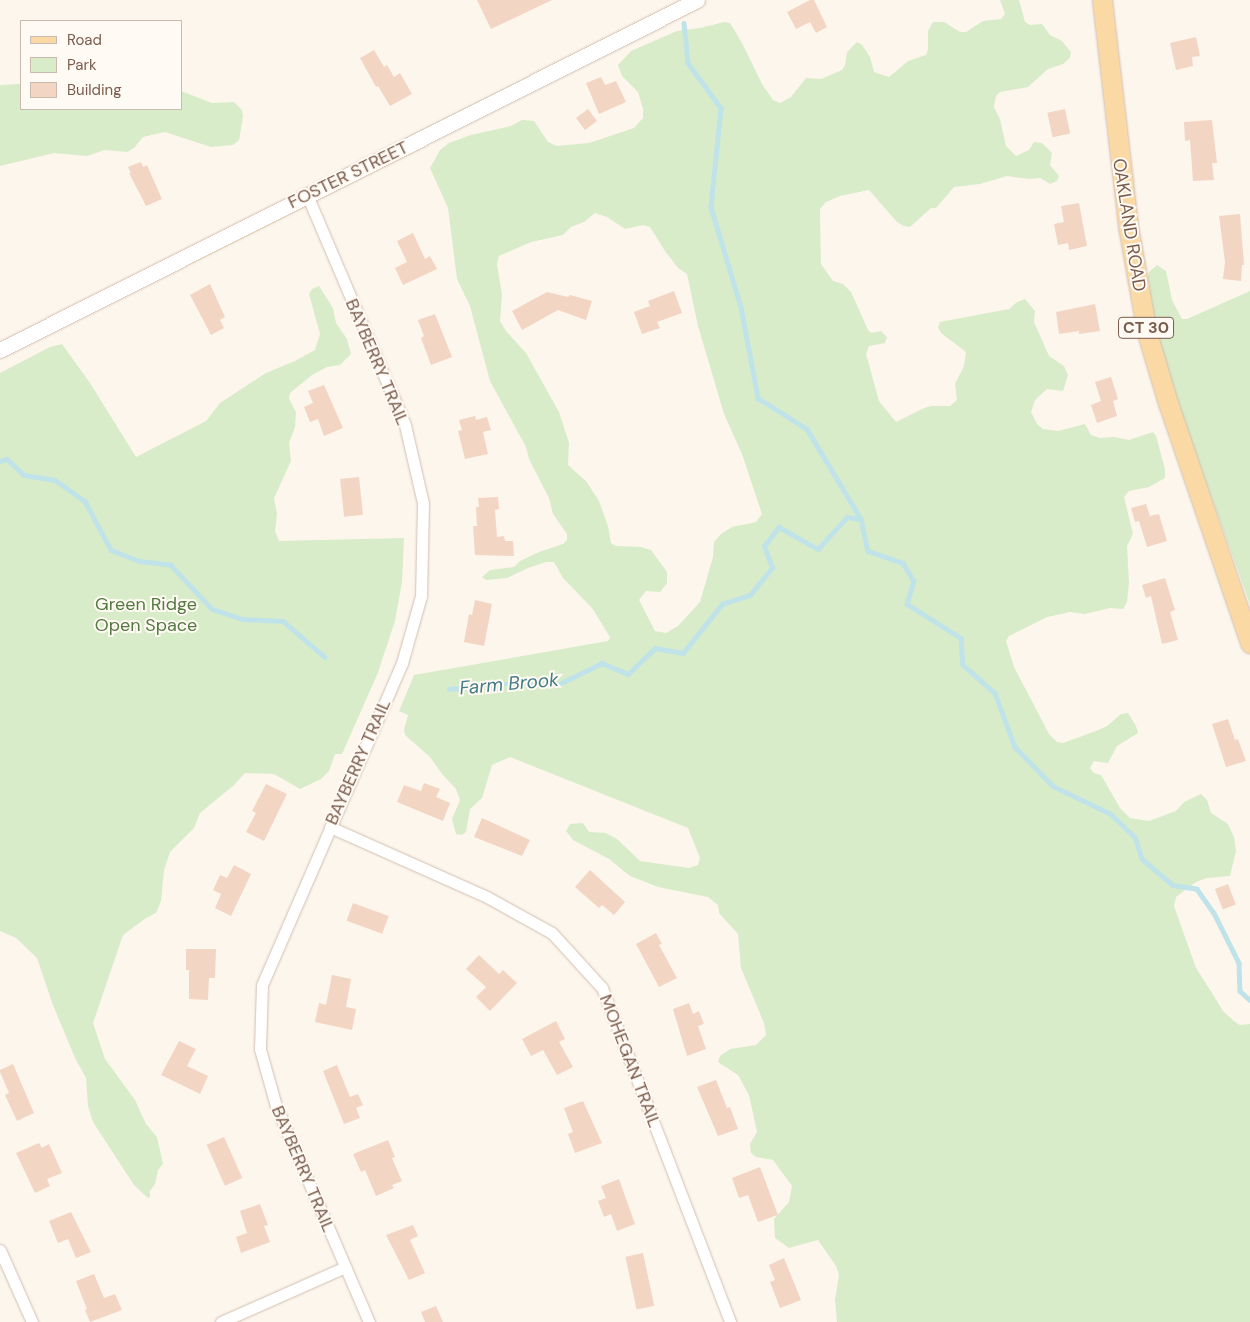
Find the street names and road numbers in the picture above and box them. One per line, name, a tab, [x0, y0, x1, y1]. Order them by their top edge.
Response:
street label: FOSTER STREET	[284, 137, 412, 213]
street label: OAKLAND ROAD	[1108, 157, 1150, 293]
street label: BAYBERRY TRAIL	[341, 296, 413, 428]
road number: CT 30	[1117, 314, 1175, 342]
street label: BAYBERRY TRAIL	[321, 696, 395, 828]
street label: MOHEGAN TRAIL	[595, 991, 665, 1131]
street label: BAYBERRY TRAIL	[267, 1103, 339, 1235]

